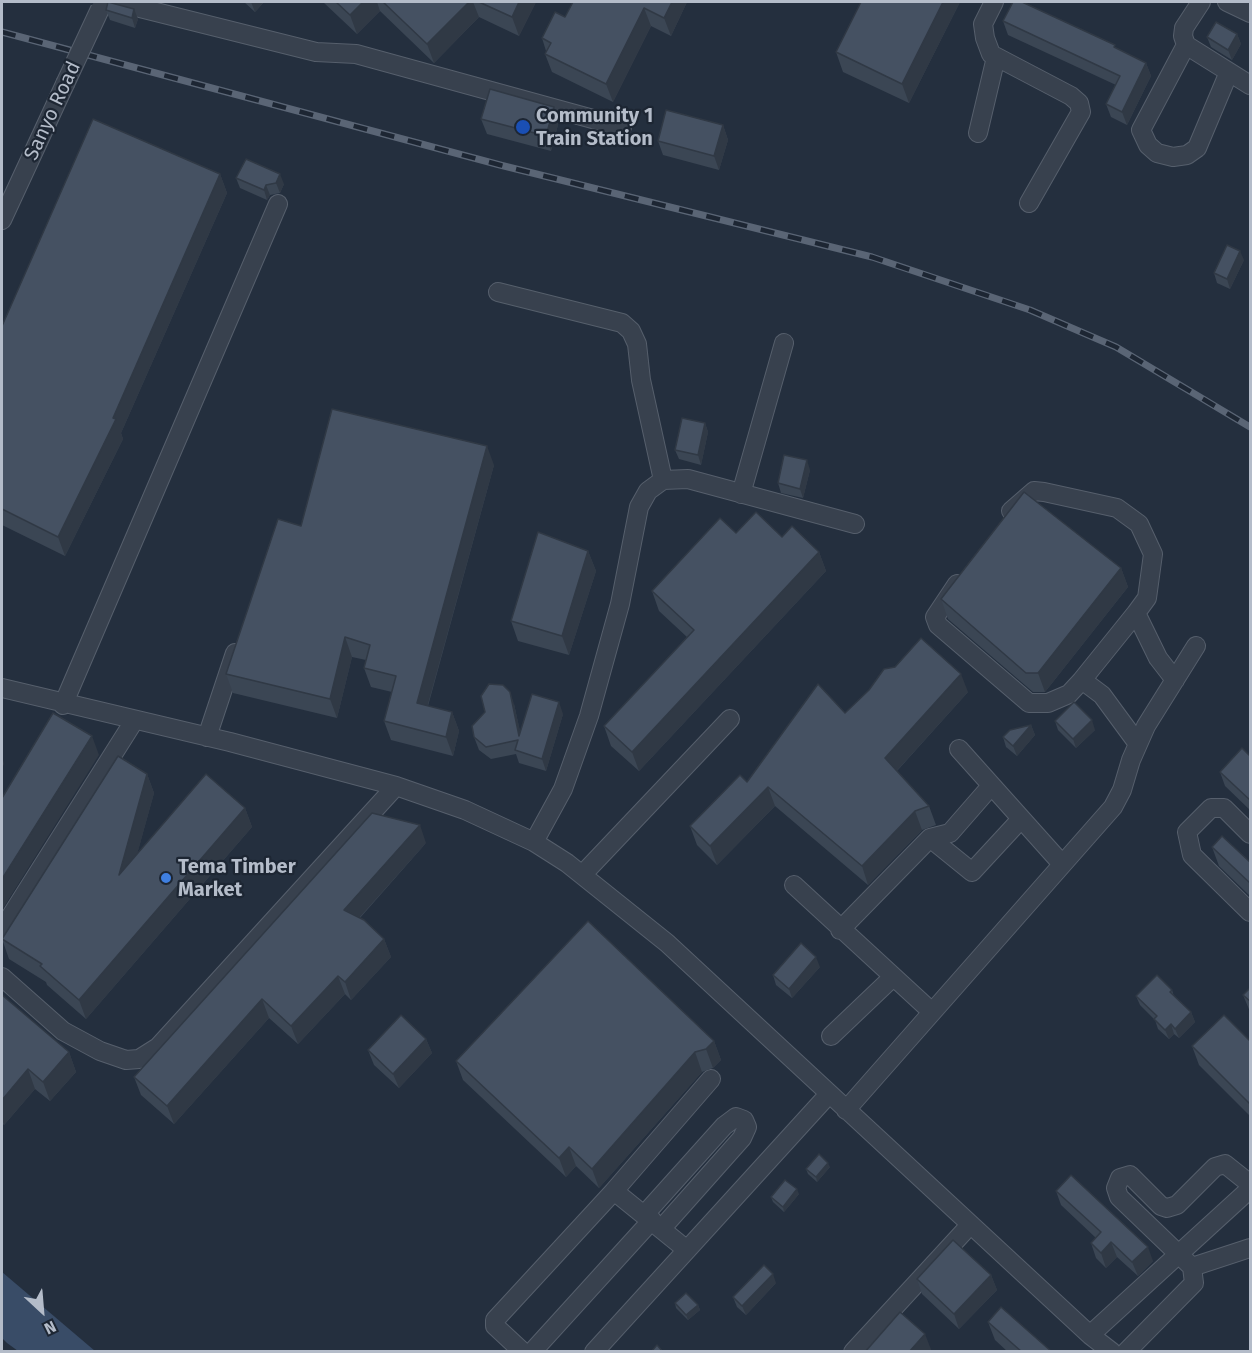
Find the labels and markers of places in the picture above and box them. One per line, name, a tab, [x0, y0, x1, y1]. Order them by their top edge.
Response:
place label: Community 1 Train Station	[536, 104, 653, 151]
marker: Community 1 Train Station	[514, 118, 532, 136]
place label: Tema Timber Market	[178, 855, 296, 902]
marker: Tema Timber Market	[159, 871, 173, 885]

